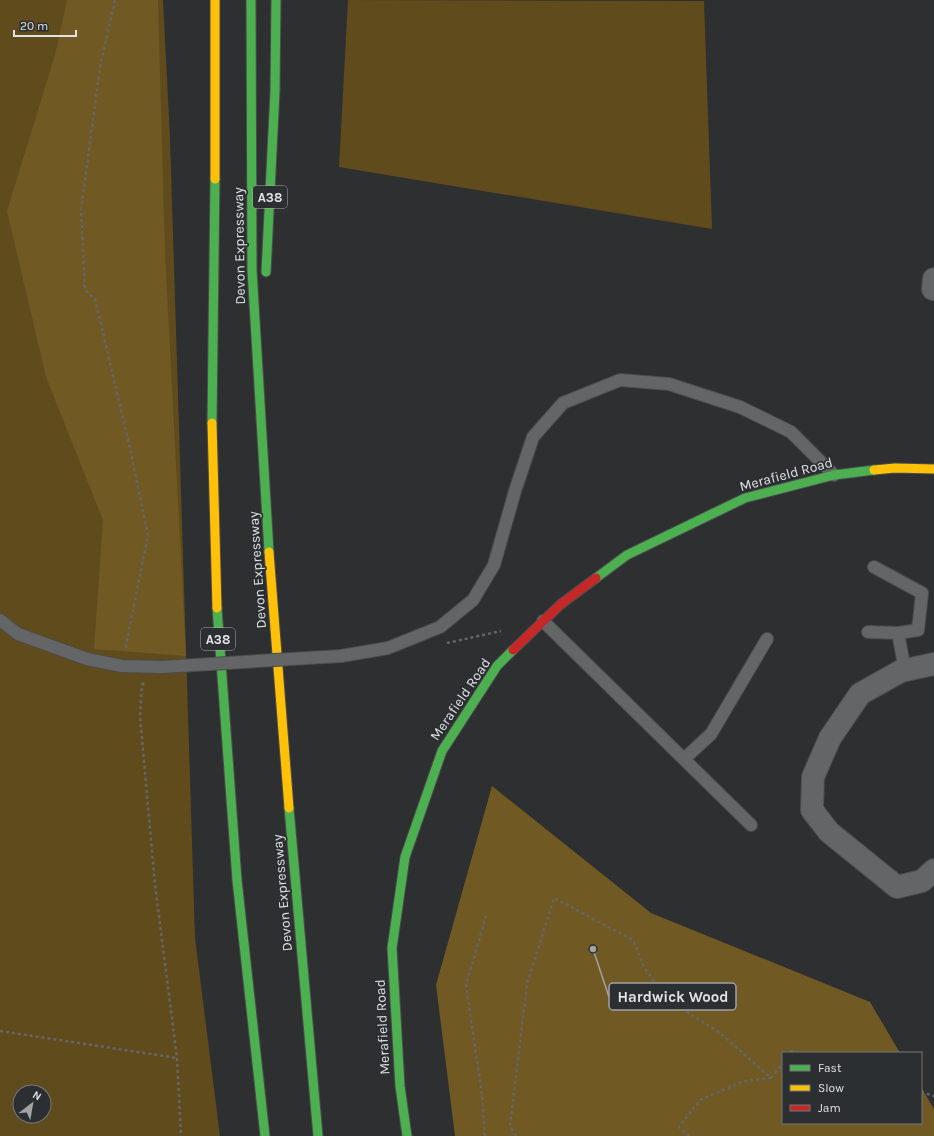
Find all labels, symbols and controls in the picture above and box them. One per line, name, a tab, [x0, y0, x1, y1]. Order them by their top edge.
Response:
scale bar	[14, 12, 76, 38]
text: 20 m	[20, 19, 48, 33]
road number: A38	[253, 186, 287, 208]
street label: Devon Expressway	[230, 187, 249, 305]
street label: Merafield Road	[738, 454, 835, 495]
street label: Devon Expressway	[245, 510, 270, 629]
road number: A38	[201, 628, 235, 650]
street label: Merafield Road	[427, 655, 494, 744]
street label: Devon Expressway	[269, 833, 296, 952]
street label: Merafield Road	[372, 979, 393, 1075]
callout: Hardwick Wood	[609, 983, 736, 1010]
text: Hardwick Wood	[617, 988, 729, 1006]
legend	[782, 1052, 922, 1124]
text: Fast	[818, 1061, 842, 1075]
text: Slow	[818, 1081, 844, 1095]
north arrow	[12, 1084, 52, 1124]
text: N	[30, 1088, 44, 1103]
text: Jam	[818, 1101, 841, 1115]

